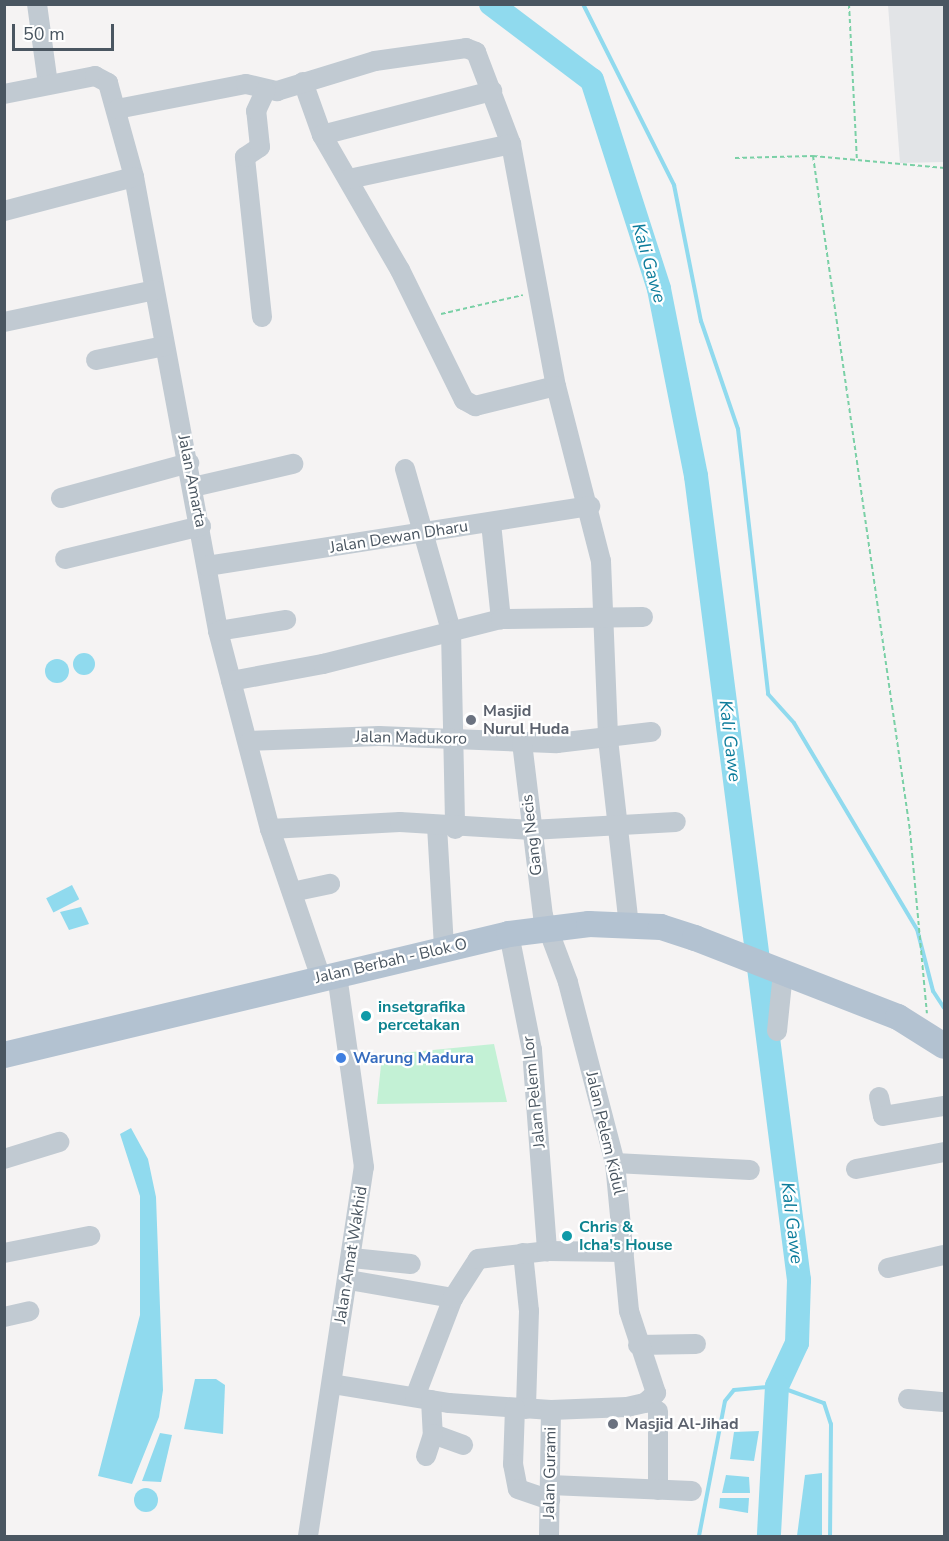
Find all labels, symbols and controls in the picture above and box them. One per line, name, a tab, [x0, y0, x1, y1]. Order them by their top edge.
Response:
scale bar	[15, 12, 117, 50]
text: 50 m	[23, 22, 65, 46]
water label: Kali Gawe	[627, 221, 671, 305]
street label: Jalan Amarta	[174, 433, 210, 529]
street label: Jalan Dewan Dharu	[329, 517, 469, 557]
water label: Kali Gawe	[714, 699, 746, 783]
place label: Masjid Nurul Huda	[483, 701, 569, 739]
marker: Masjid Nurul Huda	[464, 713, 478, 727]
street label: Jalan Madukoro	[355, 727, 467, 749]
street label: Gang Necis	[517, 793, 547, 877]
street label: Jalan Berbah - Blok O	[313, 934, 469, 988]
place label: insetgrafika percetakan	[378, 997, 466, 1035]
marker: insetgrafika percetakan	[359, 1009, 373, 1023]
street label: Jalan Pelem Lor	[519, 1035, 549, 1149]
place label: Warung Madura	[353, 1048, 474, 1068]
marker: Warung Madura	[334, 1051, 348, 1065]
street label: Jalan Pelem Kidul	[581, 1069, 629, 1197]
water label: Kali Gawe	[776, 1181, 808, 1265]
street label: Jalan Amat Wakhid	[331, 1185, 371, 1325]
place label: Chris & Icha's House	[579, 1217, 672, 1255]
marker: Chris & Icha's House	[560, 1229, 574, 1243]
place label: Masjid Al-Jihad	[625, 1414, 738, 1434]
marker: Masjid Al-Jihad	[606, 1417, 620, 1431]
street label: Jalan Gurami	[540, 1427, 560, 1519]

